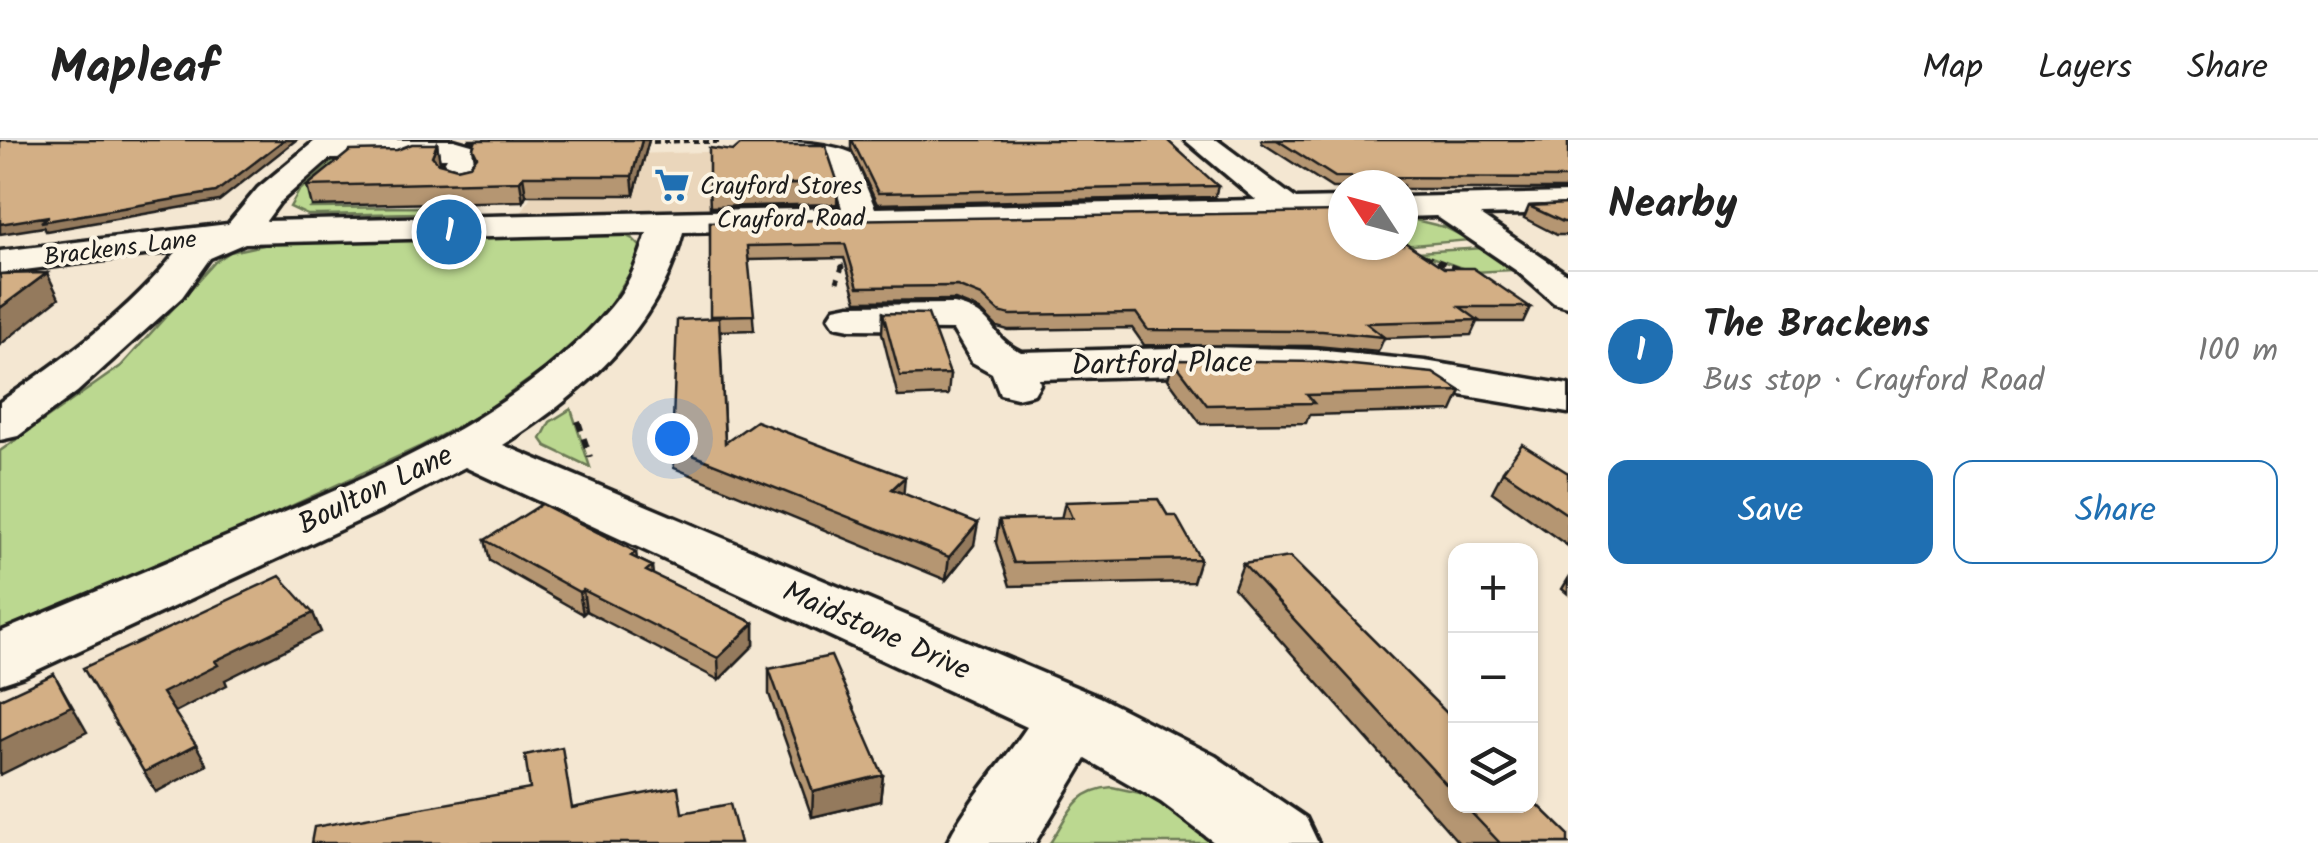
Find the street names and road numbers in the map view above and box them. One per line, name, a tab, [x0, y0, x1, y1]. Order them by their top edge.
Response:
street label: Crayford Road	[717, 199, 867, 241]
street label: Brackens Lane	[41, 220, 199, 278]
street label: Dartford Place	[1071, 339, 1253, 391]
street label: Boulton Lane	[290, 432, 462, 549]
street label: Maidstone Drive	[774, 569, 978, 695]

